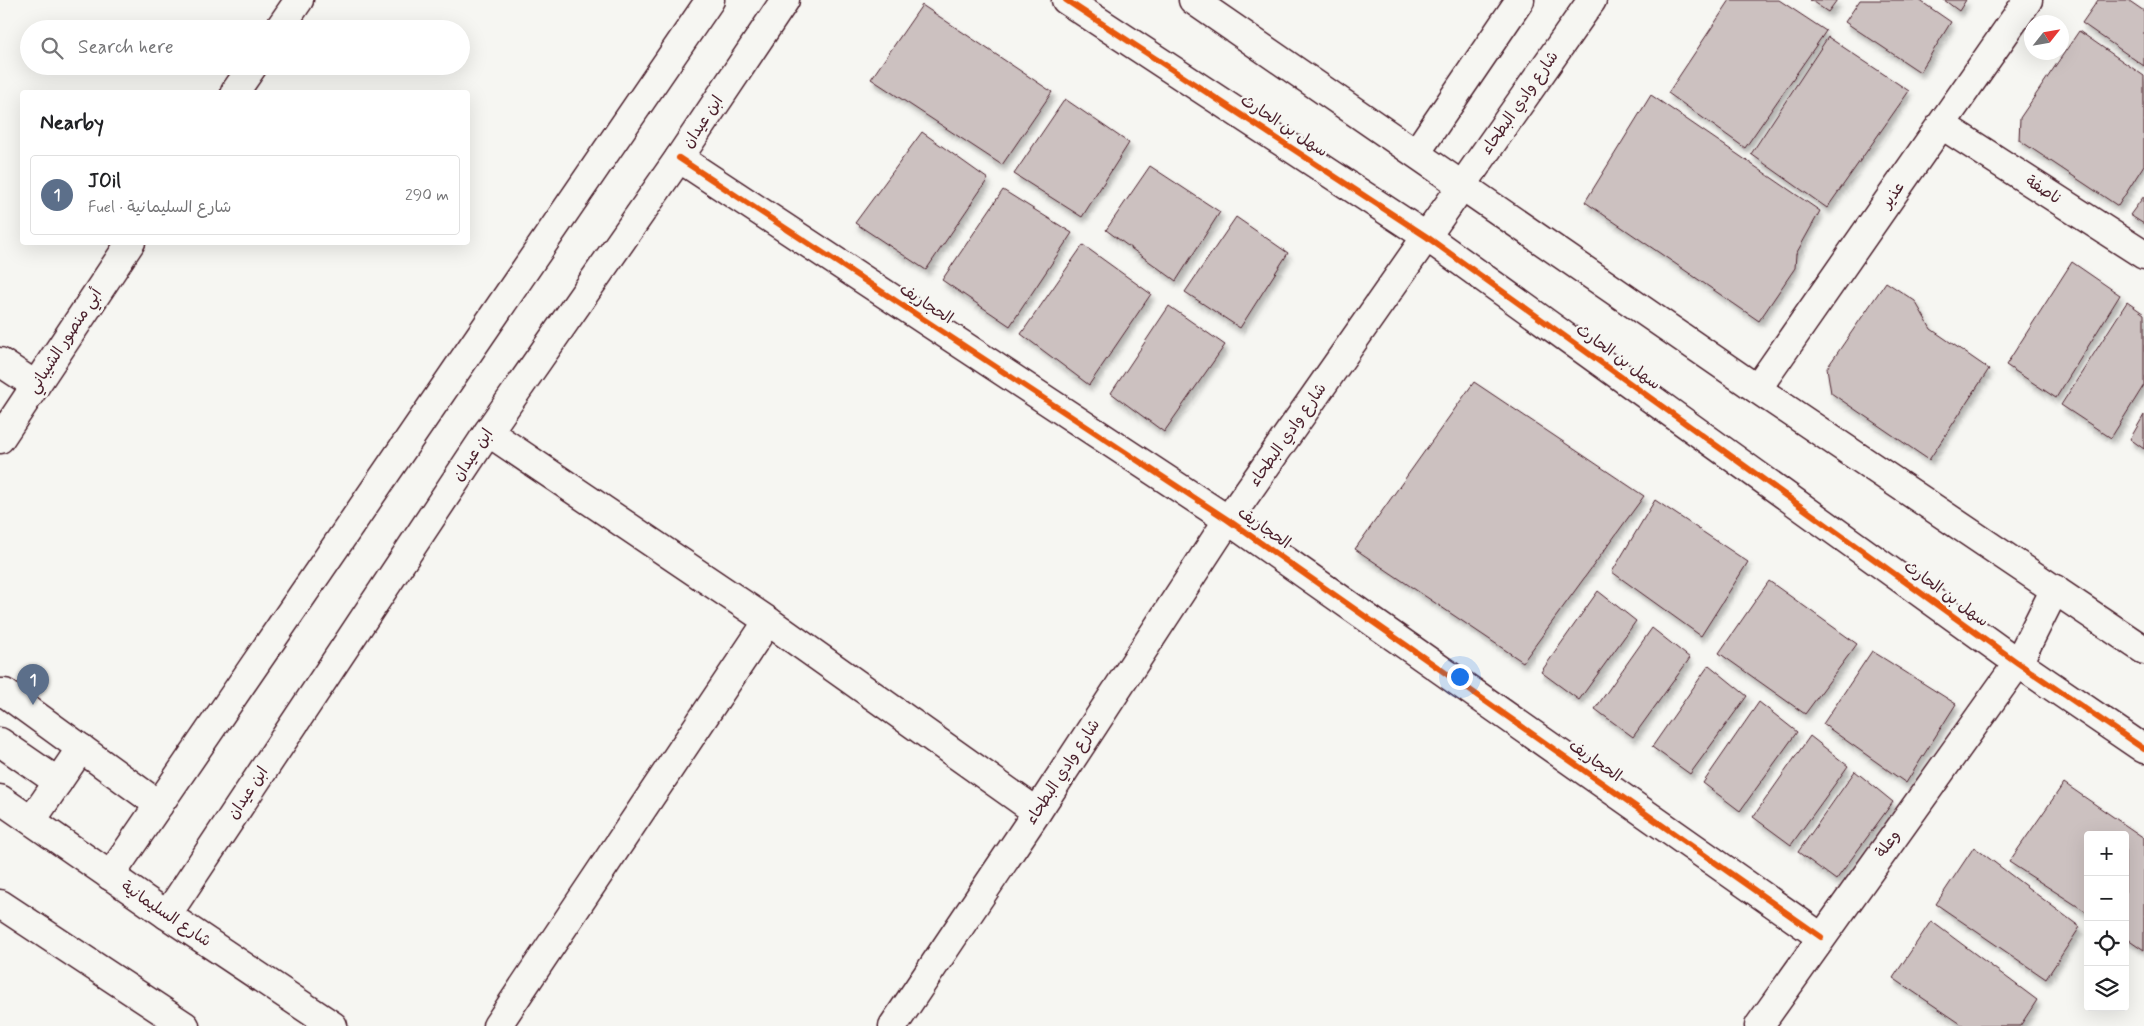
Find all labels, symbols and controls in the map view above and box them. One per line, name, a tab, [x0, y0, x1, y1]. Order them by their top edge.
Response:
north arrow	[2024, 15, 2069, 60]
search box	[20, 20, 470, 75]
icon: search	[38, 34, 66, 62]
text: Search here	[78, 35, 174, 60]
street label: شارع وادي البطحاء	[1476, 47, 1564, 159]
street label: سهل بن الحارث	[1236, 90, 1332, 162]
street label: ابن عيدان	[678, 92, 728, 152]
text: Nearby	[40, 109, 104, 137]
text: JOil	[88, 169, 121, 194]
street label: ناصفة	[2021, 171, 2065, 209]
street label: عذير	[1875, 177, 1910, 214]
text: 1	[53, 185, 61, 206]
text: 290 m	[405, 185, 449, 206]
text: Fuel · شارع السليمانية	[88, 197, 231, 218]
street label: الحجاريف	[895, 279, 957, 329]
street label: أبي منصور الشيباني	[23, 284, 109, 399]
street label: سهل بن الحارث	[1571, 319, 1665, 395]
street label: شارع وادي البطحاء	[1244, 379, 1332, 491]
street label: ابن عيدان	[448, 425, 498, 485]
street label: الحجاريف	[1233, 502, 1295, 554]
street label: سهل بن الحارث	[1899, 556, 1993, 632]
pin: 1	[17, 664, 49, 705]
your location	[1447, 664, 1473, 690]
street label: شارع وادي البطحاء	[1021, 715, 1105, 829]
street label: الحجاريف	[1564, 735, 1626, 787]
street label: ابن عيدان	[223, 763, 273, 823]
street label: وعلة	[1871, 826, 1905, 862]
map controls	[2084, 831, 2129, 1011]
button: +	[2084, 831, 2129, 876]
street label: شارع السليمانية	[117, 876, 215, 952]
button: −	[2084, 876, 2129, 921]
button: locate	[2084, 921, 2129, 966]
button: layers	[2084, 966, 2129, 1011]

